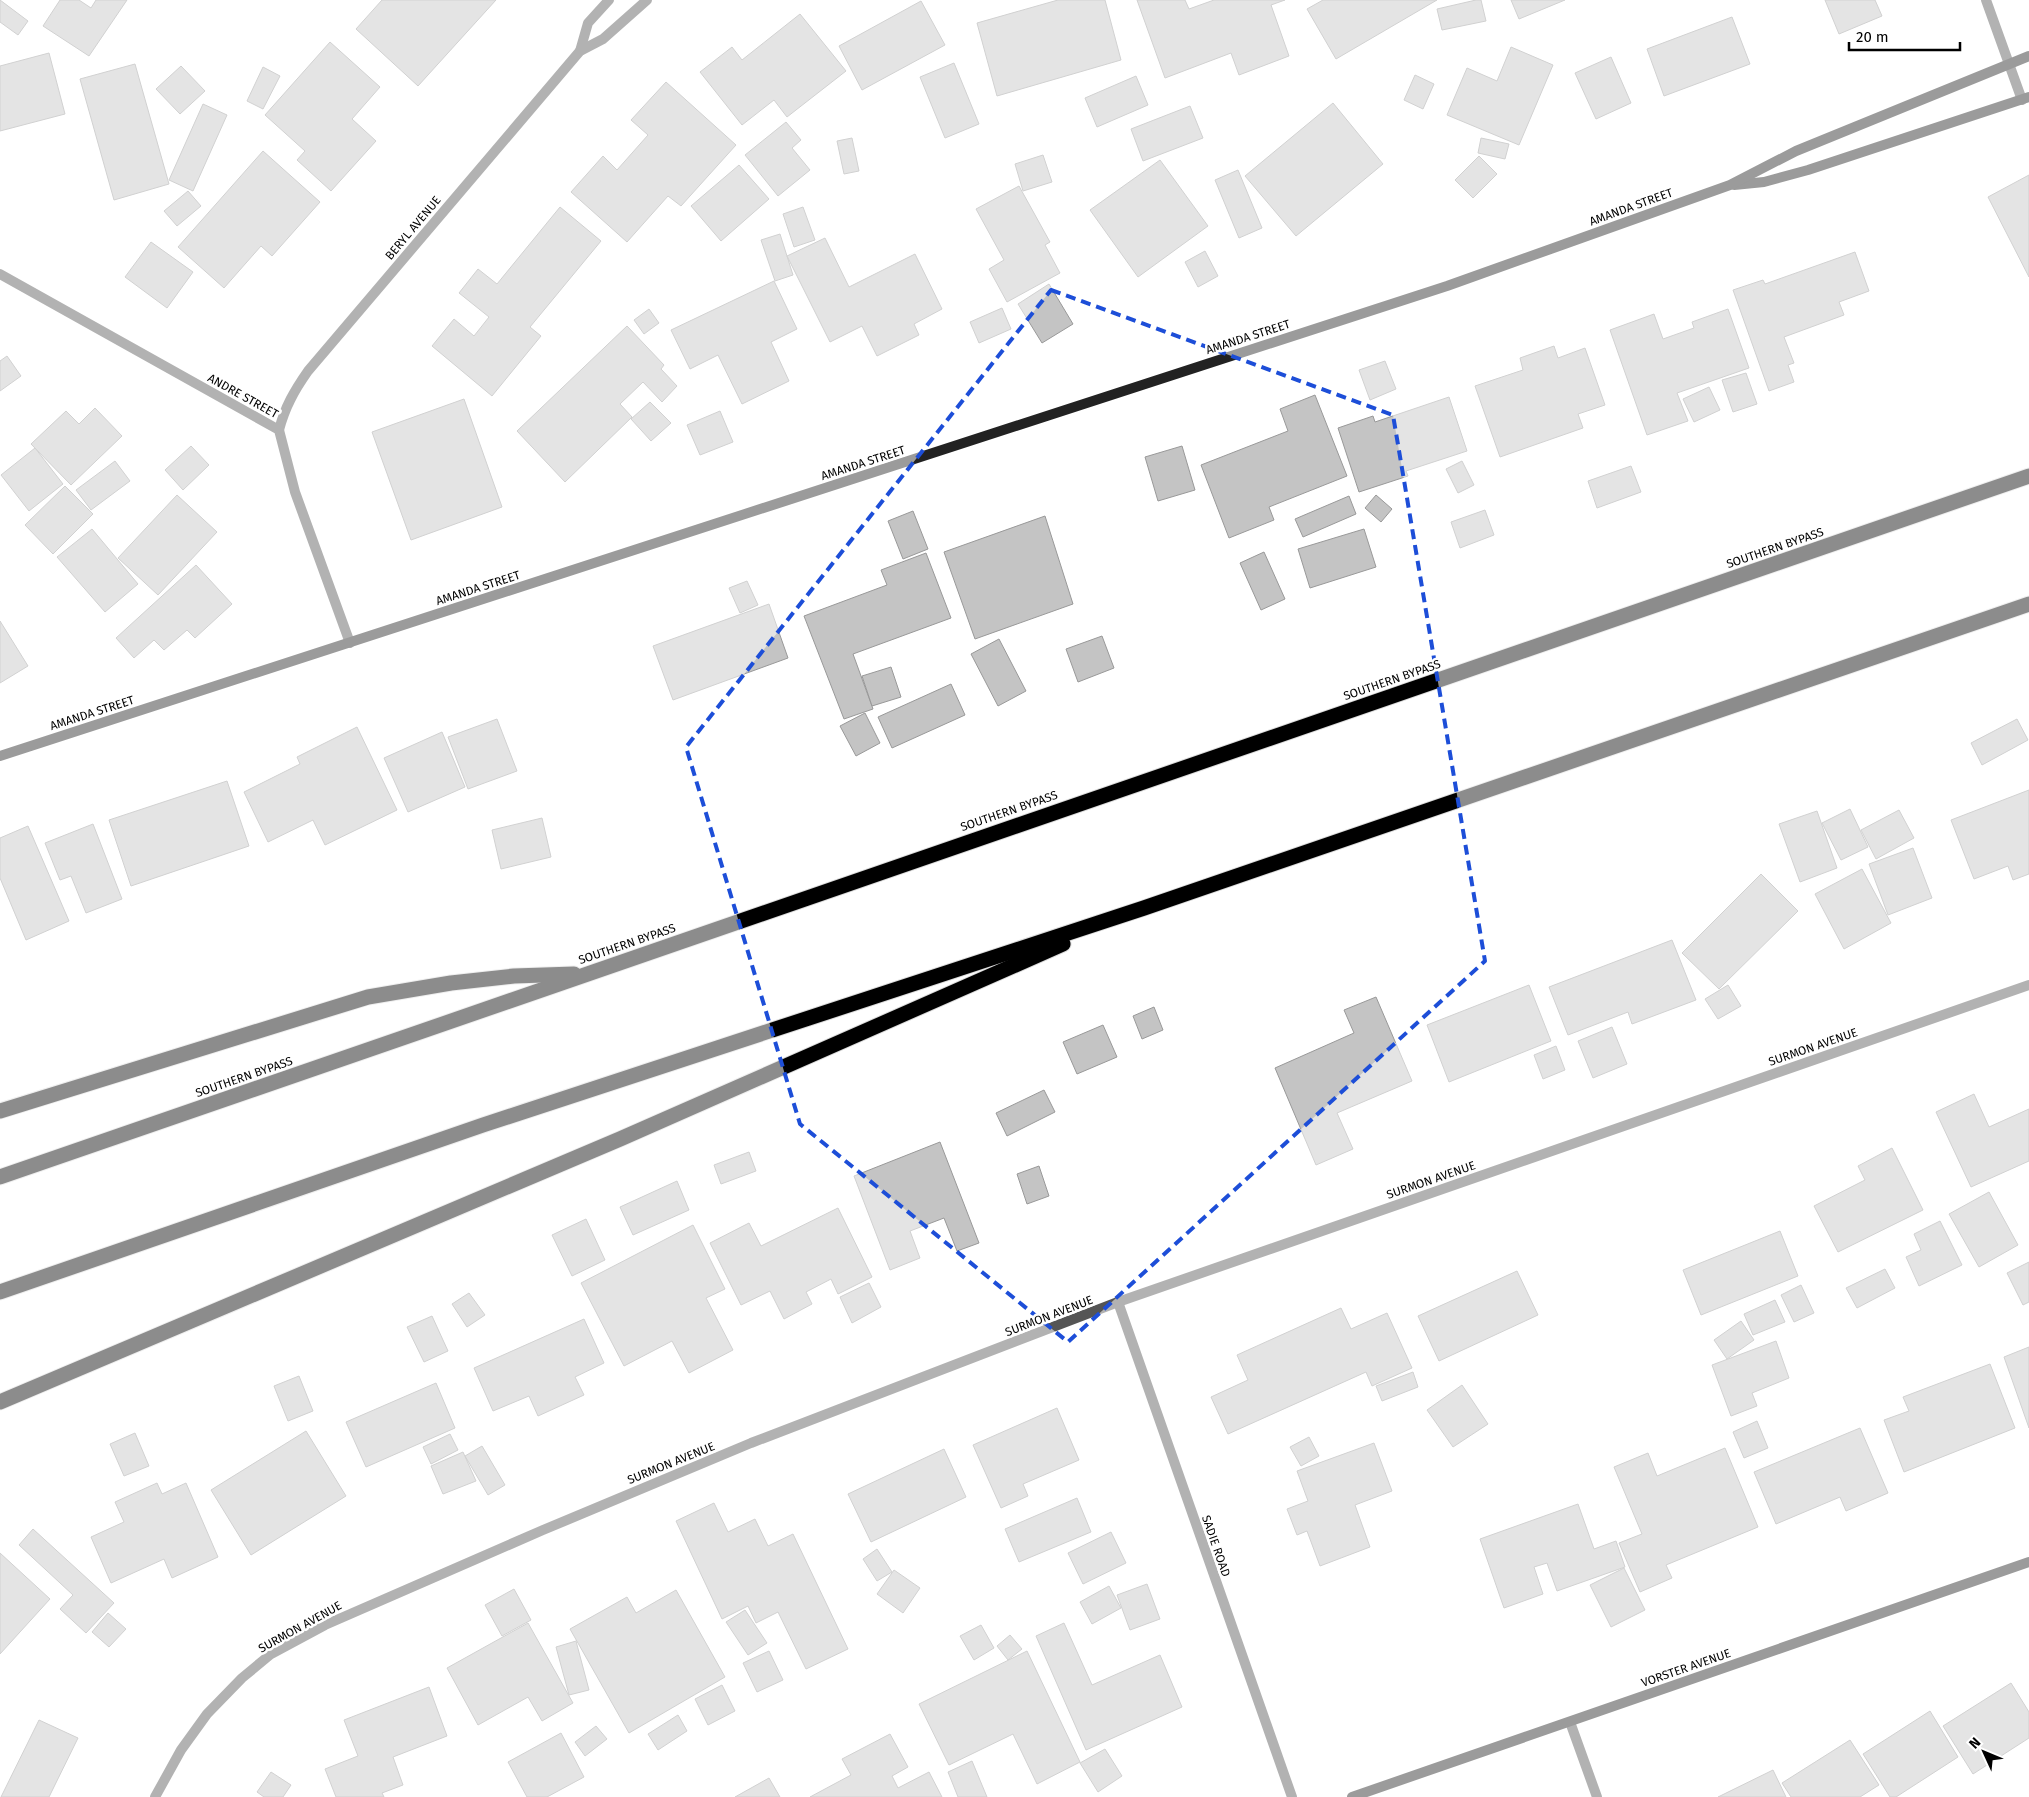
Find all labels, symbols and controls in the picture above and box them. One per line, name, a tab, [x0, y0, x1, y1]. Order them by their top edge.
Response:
scale bar	[1849, 20, 1960, 52]
text: 20 m	[1856, 28, 1889, 46]
street label: AMANDA STREET	[1587, 185, 1675, 229]
street label: BERYL AVENUE	[382, 193, 444, 263]
street label: AMANDA STREET	[1204, 317, 1293, 357]
street label: ANDRE STREET	[205, 371, 281, 422]
street label: AMANDA STREET	[819, 443, 908, 483]
street label: SOUTHERN BYPASS	[1725, 525, 1826, 571]
street label: AMANDA STREET	[434, 568, 523, 608]
street label: SOUTHERN BYPASS	[1342, 657, 1443, 703]
street label: AMANDA STREET	[48, 693, 137, 733]
street label: SOUTHERN BYPASS	[959, 788, 1060, 834]
street label: SOUTHERN BYPASS	[577, 921, 678, 967]
street label: SURMON AVENUE	[1767, 1025, 1859, 1069]
street label: SOUTHERN BYPASS	[194, 1054, 295, 1100]
street label: SURMON AVENUE	[1385, 1158, 1477, 1202]
street label: SURMON AVENUE	[1003, 1293, 1095, 1339]
street label: SURMON AVENUE	[625, 1439, 717, 1487]
street label: SADIE ROAD	[1199, 1513, 1233, 1579]
street label: SURMON AVENUE	[256, 1598, 344, 1656]
street label: VORSTER AVENUE	[1639, 1646, 1733, 1690]
north arrow	[1959, 1727, 2009, 1777]
text: N	[1966, 1734, 1984, 1753]

